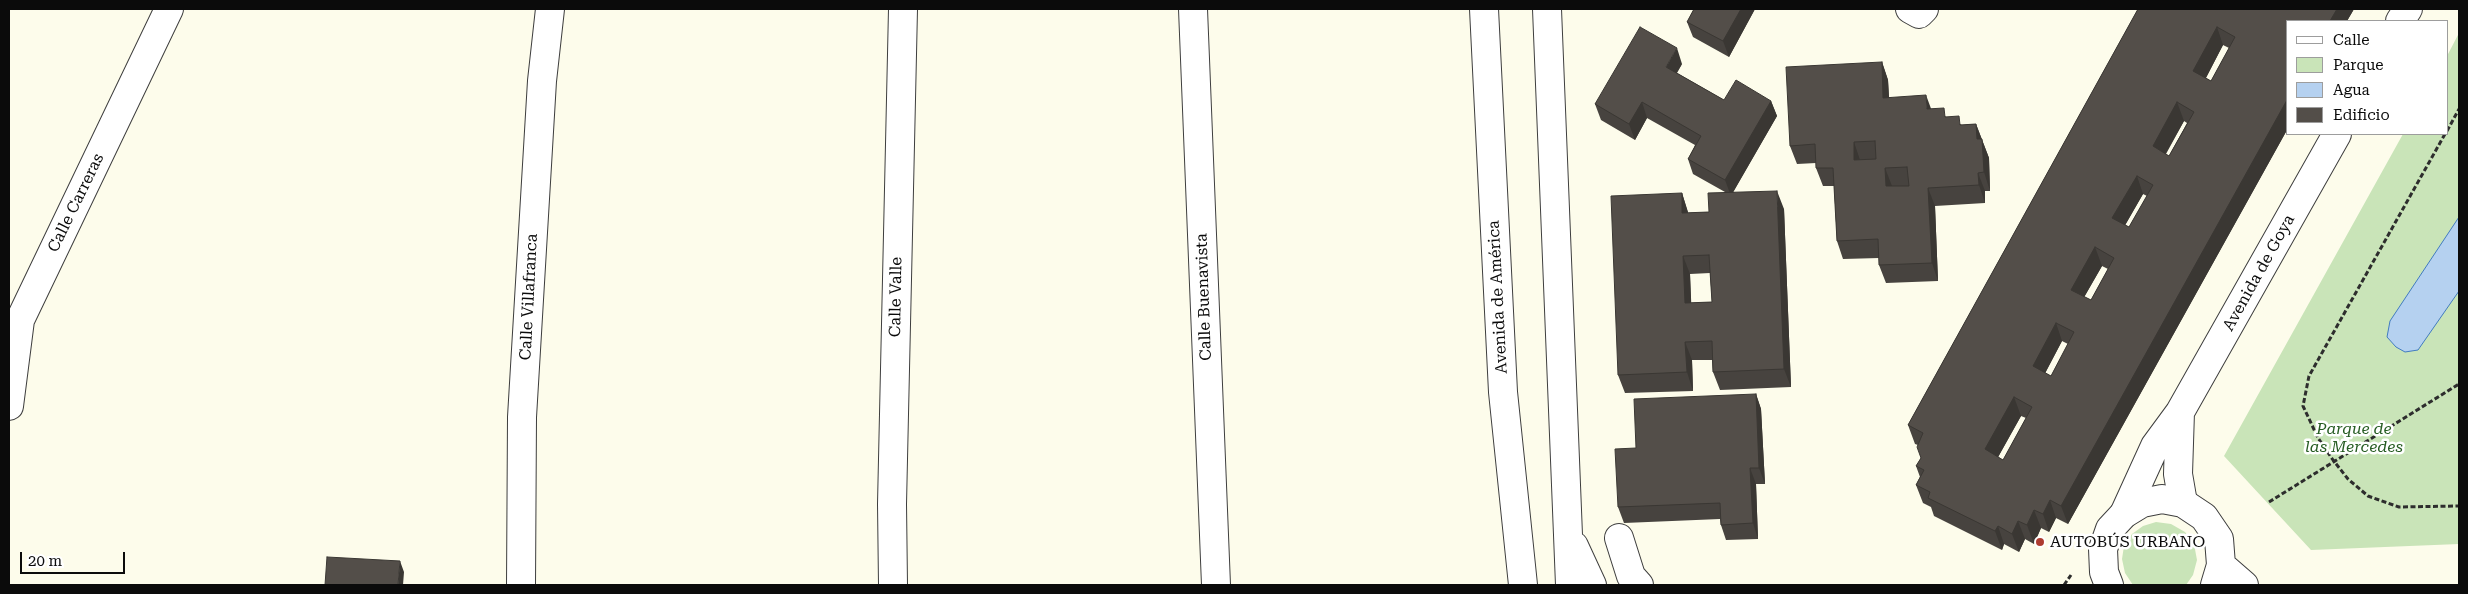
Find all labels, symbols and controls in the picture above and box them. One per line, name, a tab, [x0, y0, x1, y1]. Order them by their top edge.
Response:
legend	[2286, 20, 2448, 135]
text: Calle	[2333, 31, 2369, 49]
text: Parque	[2333, 56, 2384, 74]
text: Agua	[2333, 81, 2370, 99]
text: Edificio	[2333, 106, 2390, 124]
street label: Calle Carreras	[44, 150, 108, 256]
street label: Avenida de Goya	[2219, 211, 2299, 335]
street label: Avenida de América	[1484, 220, 1512, 374]
street label: Calle Villafranca	[516, 233, 542, 361]
street label: Calle Buenavista	[1192, 233, 1216, 361]
street label: Calle Valle	[886, 257, 906, 337]
park label: Parque de las Mercedes	[2305, 419, 2403, 457]
place label: AUTOBÚS URBANO	[2050, 532, 2205, 552]
marker: AUTOBÚS URBANO	[2034, 536, 2046, 548]
scale bar	[22, 542, 128, 574]
text: 20 m	[28, 552, 62, 570]

